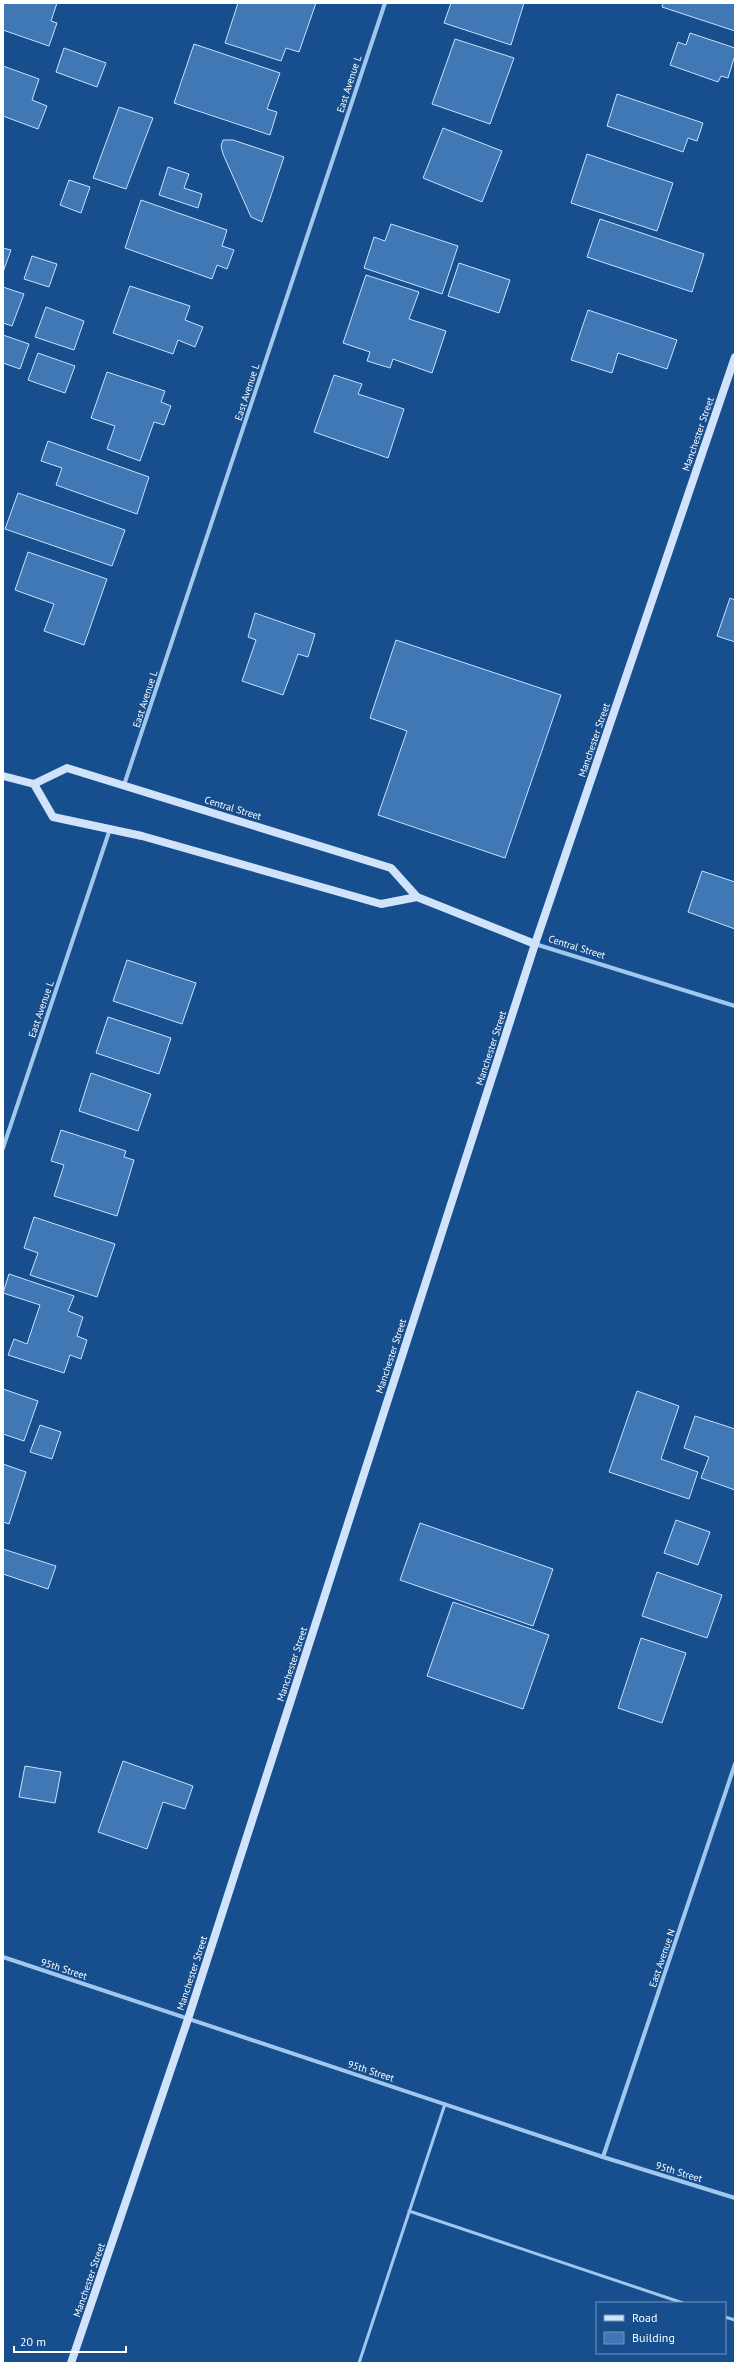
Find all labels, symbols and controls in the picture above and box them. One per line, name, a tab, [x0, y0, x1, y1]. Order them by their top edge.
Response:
street label: East Avenue L	[334, 54, 364, 114]
street label: East Avenue L	[232, 362, 262, 422]
street label: Manchester Street	[679, 395, 717, 473]
street label: East Avenue L	[130, 669, 160, 729]
street label: Manchester Street	[575, 701, 613, 779]
street label: Central Street	[203, 793, 264, 823]
street label: Central Street	[547, 932, 608, 962]
street label: East Avenue L	[25, 979, 57, 1039]
street label: Manchester Street	[473, 1009, 509, 1087]
street label: Manchester Street	[373, 1317, 409, 1395]
street label: Manchester Street	[274, 1625, 310, 1703]
street label: East Avenue N	[646, 1927, 678, 1989]
street label: Manchester Street	[174, 1934, 210, 2012]
street label: 95th Street	[39, 1955, 89, 1983]
street label: 95th Street	[346, 2057, 396, 2085]
street label: 95th Street	[654, 2159, 704, 2185]
street label: Manchester Street	[70, 2241, 108, 2319]
legend	[596, 2302, 726, 2354]
text: Road	[632, 2310, 657, 2325]
scale bar	[14, 2328, 126, 2354]
text: Building	[632, 2330, 675, 2345]
text: 20 m	[20, 2334, 46, 2349]

